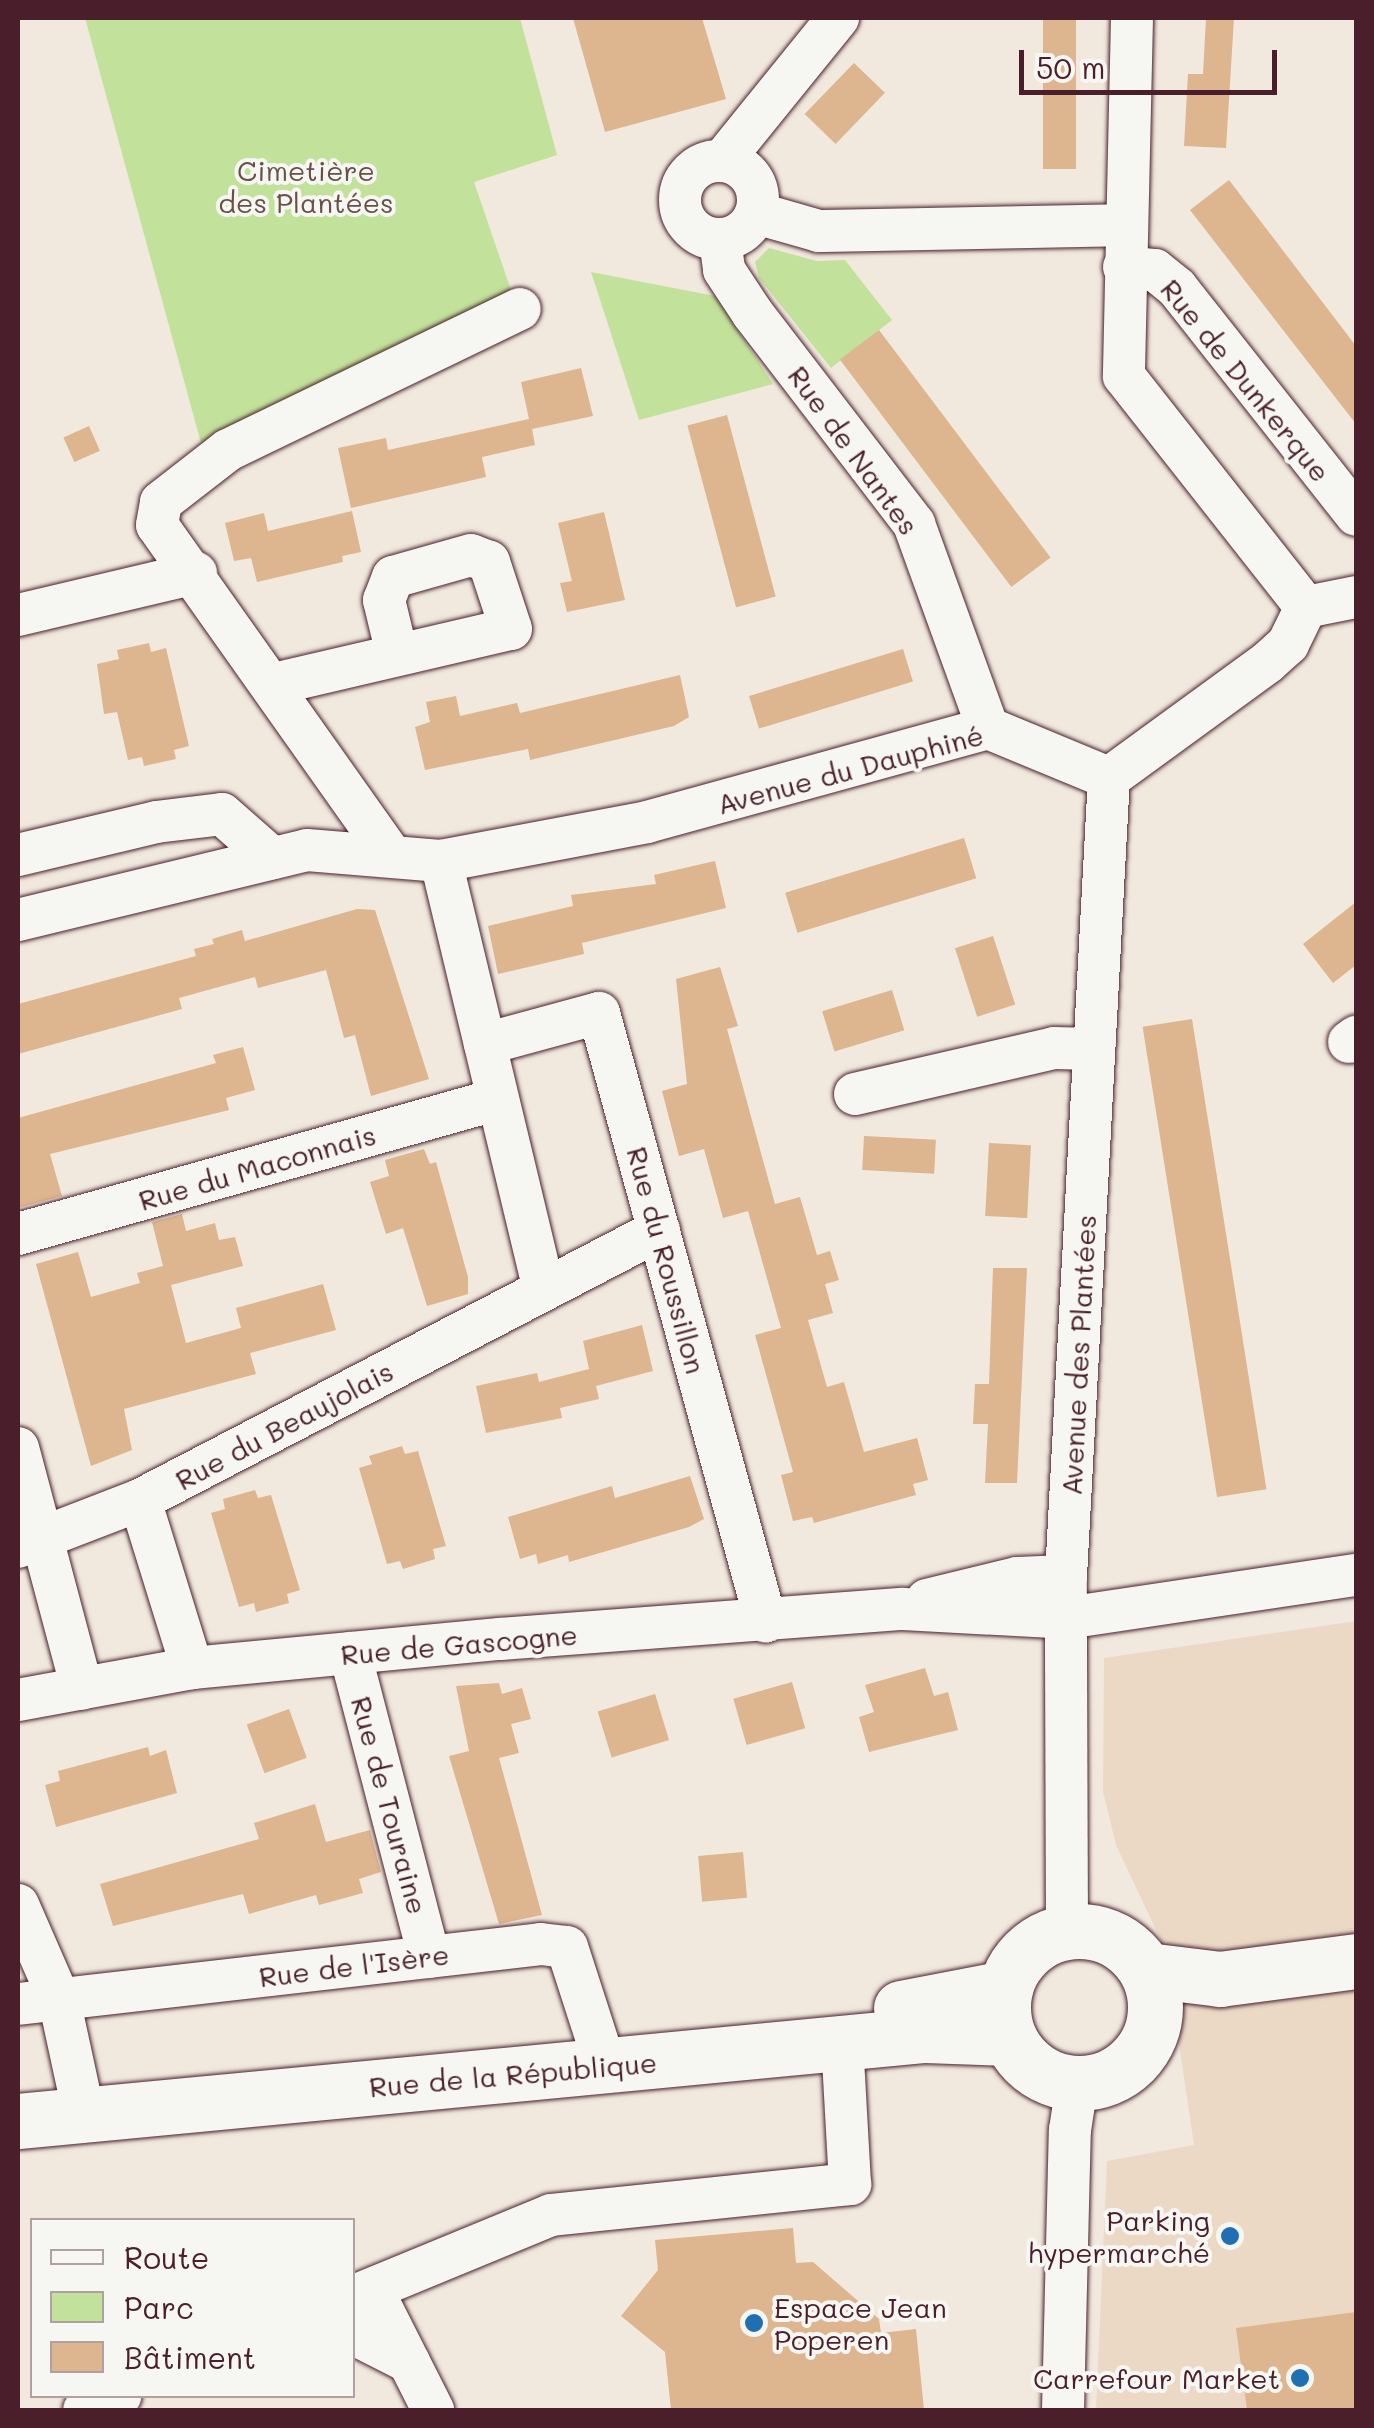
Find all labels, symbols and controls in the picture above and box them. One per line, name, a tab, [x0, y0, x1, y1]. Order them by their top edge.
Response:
scale bar	[1024, 30, 1282, 92]
text: 50 m	[1036, 47, 1106, 87]
park label: Cimetière des Plantées	[218, 153, 394, 219]
street label: Rue de Dunkerque	[1154, 272, 1338, 488]
street label: Rue de Nantes	[781, 359, 927, 541]
street label: Avenue du Dauphiné	[713, 717, 987, 821]
street label: Rue du Maconnais	[135, 1117, 379, 1217]
street label: Rue du Roussillon	[621, 1143, 713, 1377]
street label: Avenue des Plantées	[1054, 1214, 1102, 1496]
street label: Rue du Beaujolais	[169, 1353, 399, 1497]
street label: Rue de Gascogne	[339, 1617, 579, 1671]
street label: Rue de Touraine	[345, 1692, 435, 1918]
street label: Rue de l'Isère	[257, 1937, 451, 1993]
street label: Rue de la République	[368, 2045, 658, 2103]
place label: Parking hypermarché	[1028, 2203, 1210, 2269]
legend	[30, 2218, 355, 2398]
marker: Parking hypermarché	[1219, 2225, 1241, 2247]
text: Route	[124, 2237, 209, 2277]
text: Parc	[124, 2287, 194, 2327]
place label: Espace Jean Poperen	[774, 2290, 947, 2356]
marker: Espace Jean Poperen	[743, 2312, 765, 2334]
text: Bâtiment	[124, 2337, 256, 2377]
place label: Carrefour Market	[1033, 2361, 1280, 2395]
marker: Carrefour Market	[1289, 2367, 1311, 2389]

